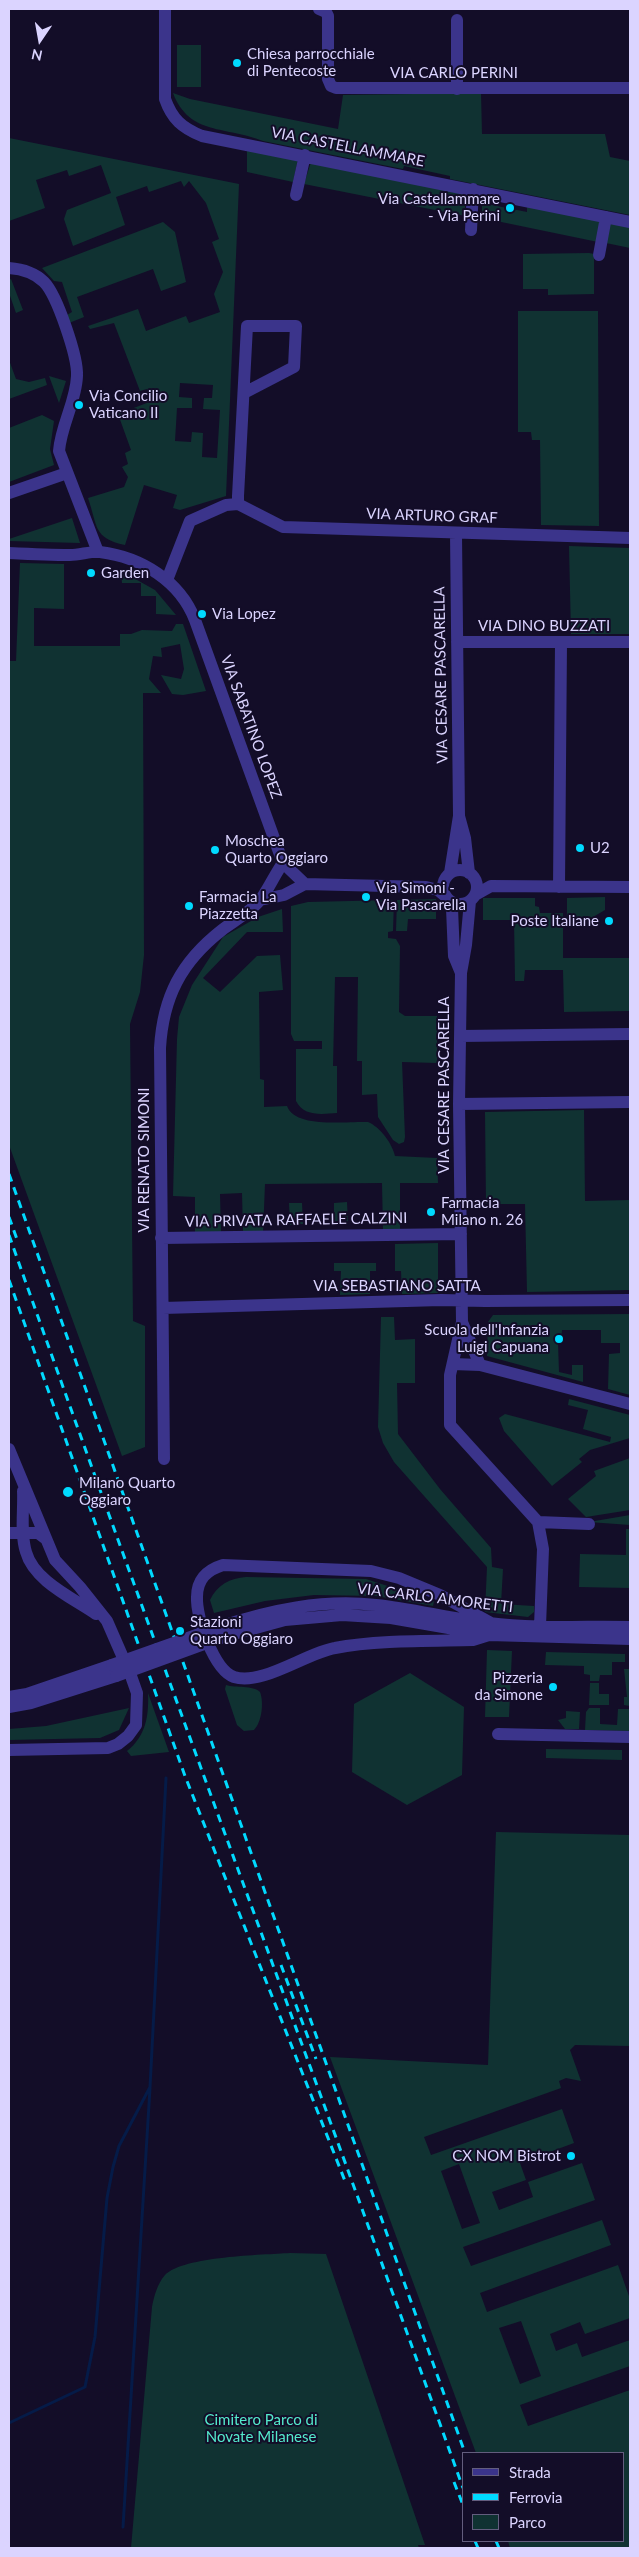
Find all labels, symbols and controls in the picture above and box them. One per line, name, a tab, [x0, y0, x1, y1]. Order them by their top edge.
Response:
north arrow	[15, 15, 65, 65]
place label: Chiesa parrocchiale di Pentecoste	[247, 45, 375, 80]
text: N	[30, 46, 44, 65]
marker: Chiesa parrocchiale di Pentecoste	[231, 57, 243, 69]
street label: VIA CARLO PERINI	[390, 64, 518, 82]
street label: VIA CASTELLAMMARE	[270, 123, 426, 171]
place label: Via Castellammare - Via Perini	[378, 190, 500, 225]
marker: Via Castellammare - Via Perini	[504, 202, 516, 214]
place label: Via Concilio Vaticano II	[89, 387, 167, 422]
marker: Via Concilio Vaticano II	[73, 399, 85, 411]
street label: VIA ARTURO GRAF	[366, 505, 498, 527]
place label: Garden	[101, 564, 149, 582]
marker: Garden	[85, 567, 97, 579]
street label: VIA CESARE PASCARELLA	[430, 586, 452, 764]
place label: Via Lopez	[212, 605, 276, 623]
marker: Via Lopez	[196, 608, 208, 620]
street label: VIA DINO BUZZATI	[478, 617, 610, 635]
street label: VIA SABATINO LOPEZ	[217, 653, 285, 801]
place label: Moschea Quarto Oggiaro	[225, 832, 328, 867]
place label: U2	[590, 839, 610, 857]
marker: U2	[574, 842, 586, 854]
marker: Moschea Quarto Oggiaro	[209, 844, 221, 856]
place label: Via Simoni - Via Pascarella	[376, 879, 466, 914]
place label: Farmacia La Piazzetta	[199, 888, 276, 923]
marker: Via Simoni - Via Pascarella	[360, 891, 372, 903]
marker: Farmacia La Piazzetta	[183, 900, 195, 912]
place label: Poste Italiane	[511, 912, 599, 930]
marker: Poste Italiane	[603, 915, 615, 927]
street label: VIA CESARE PASCARELLA	[435, 996, 453, 1174]
street label: VIA RENATO SIMONI	[135, 1087, 153, 1233]
place label: Farmacia Milano n. 26	[441, 1194, 523, 1229]
marker: Farmacia Milano n. 26	[425, 1206, 437, 1218]
street label: VIA PRIVATA RAFFAELE CALZINI	[185, 1209, 407, 1231]
street label: VIA SEBASTIANO SATTA	[313, 1277, 481, 1295]
place label: Scuola dell'Infanzia Luigi Capuana	[424, 1321, 549, 1356]
marker: Scuola dell'Infanzia Luigi Capuana	[553, 1333, 565, 1345]
place label: Milano Quarto Oggiaro	[79, 1474, 175, 1509]
marker: Milano Quarto Oggiaro	[61, 1485, 75, 1499]
street label: VIA CARLO AMORETTI	[356, 1579, 514, 1617]
place label: Stazioni Quarto Oggiaro	[190, 1613, 293, 1648]
marker: Stazioni Quarto Oggiaro	[174, 1625, 186, 1637]
place label: Pizzeria da Simone	[475, 1669, 543, 1704]
marker: Pizzeria da Simone	[547, 1681, 559, 1693]
place label: CX NOM Bistrot	[452, 2147, 561, 2165]
marker: CX NOM Bistrot	[565, 2150, 577, 2162]
park label: Cimitero Parco di Novate Milanese	[204, 2411, 318, 2446]
legend	[462, 2452, 624, 2542]
text: Strada	[509, 2463, 551, 2481]
text: Ferrovia	[509, 2488, 562, 2506]
text: Parco	[509, 2513, 546, 2531]

